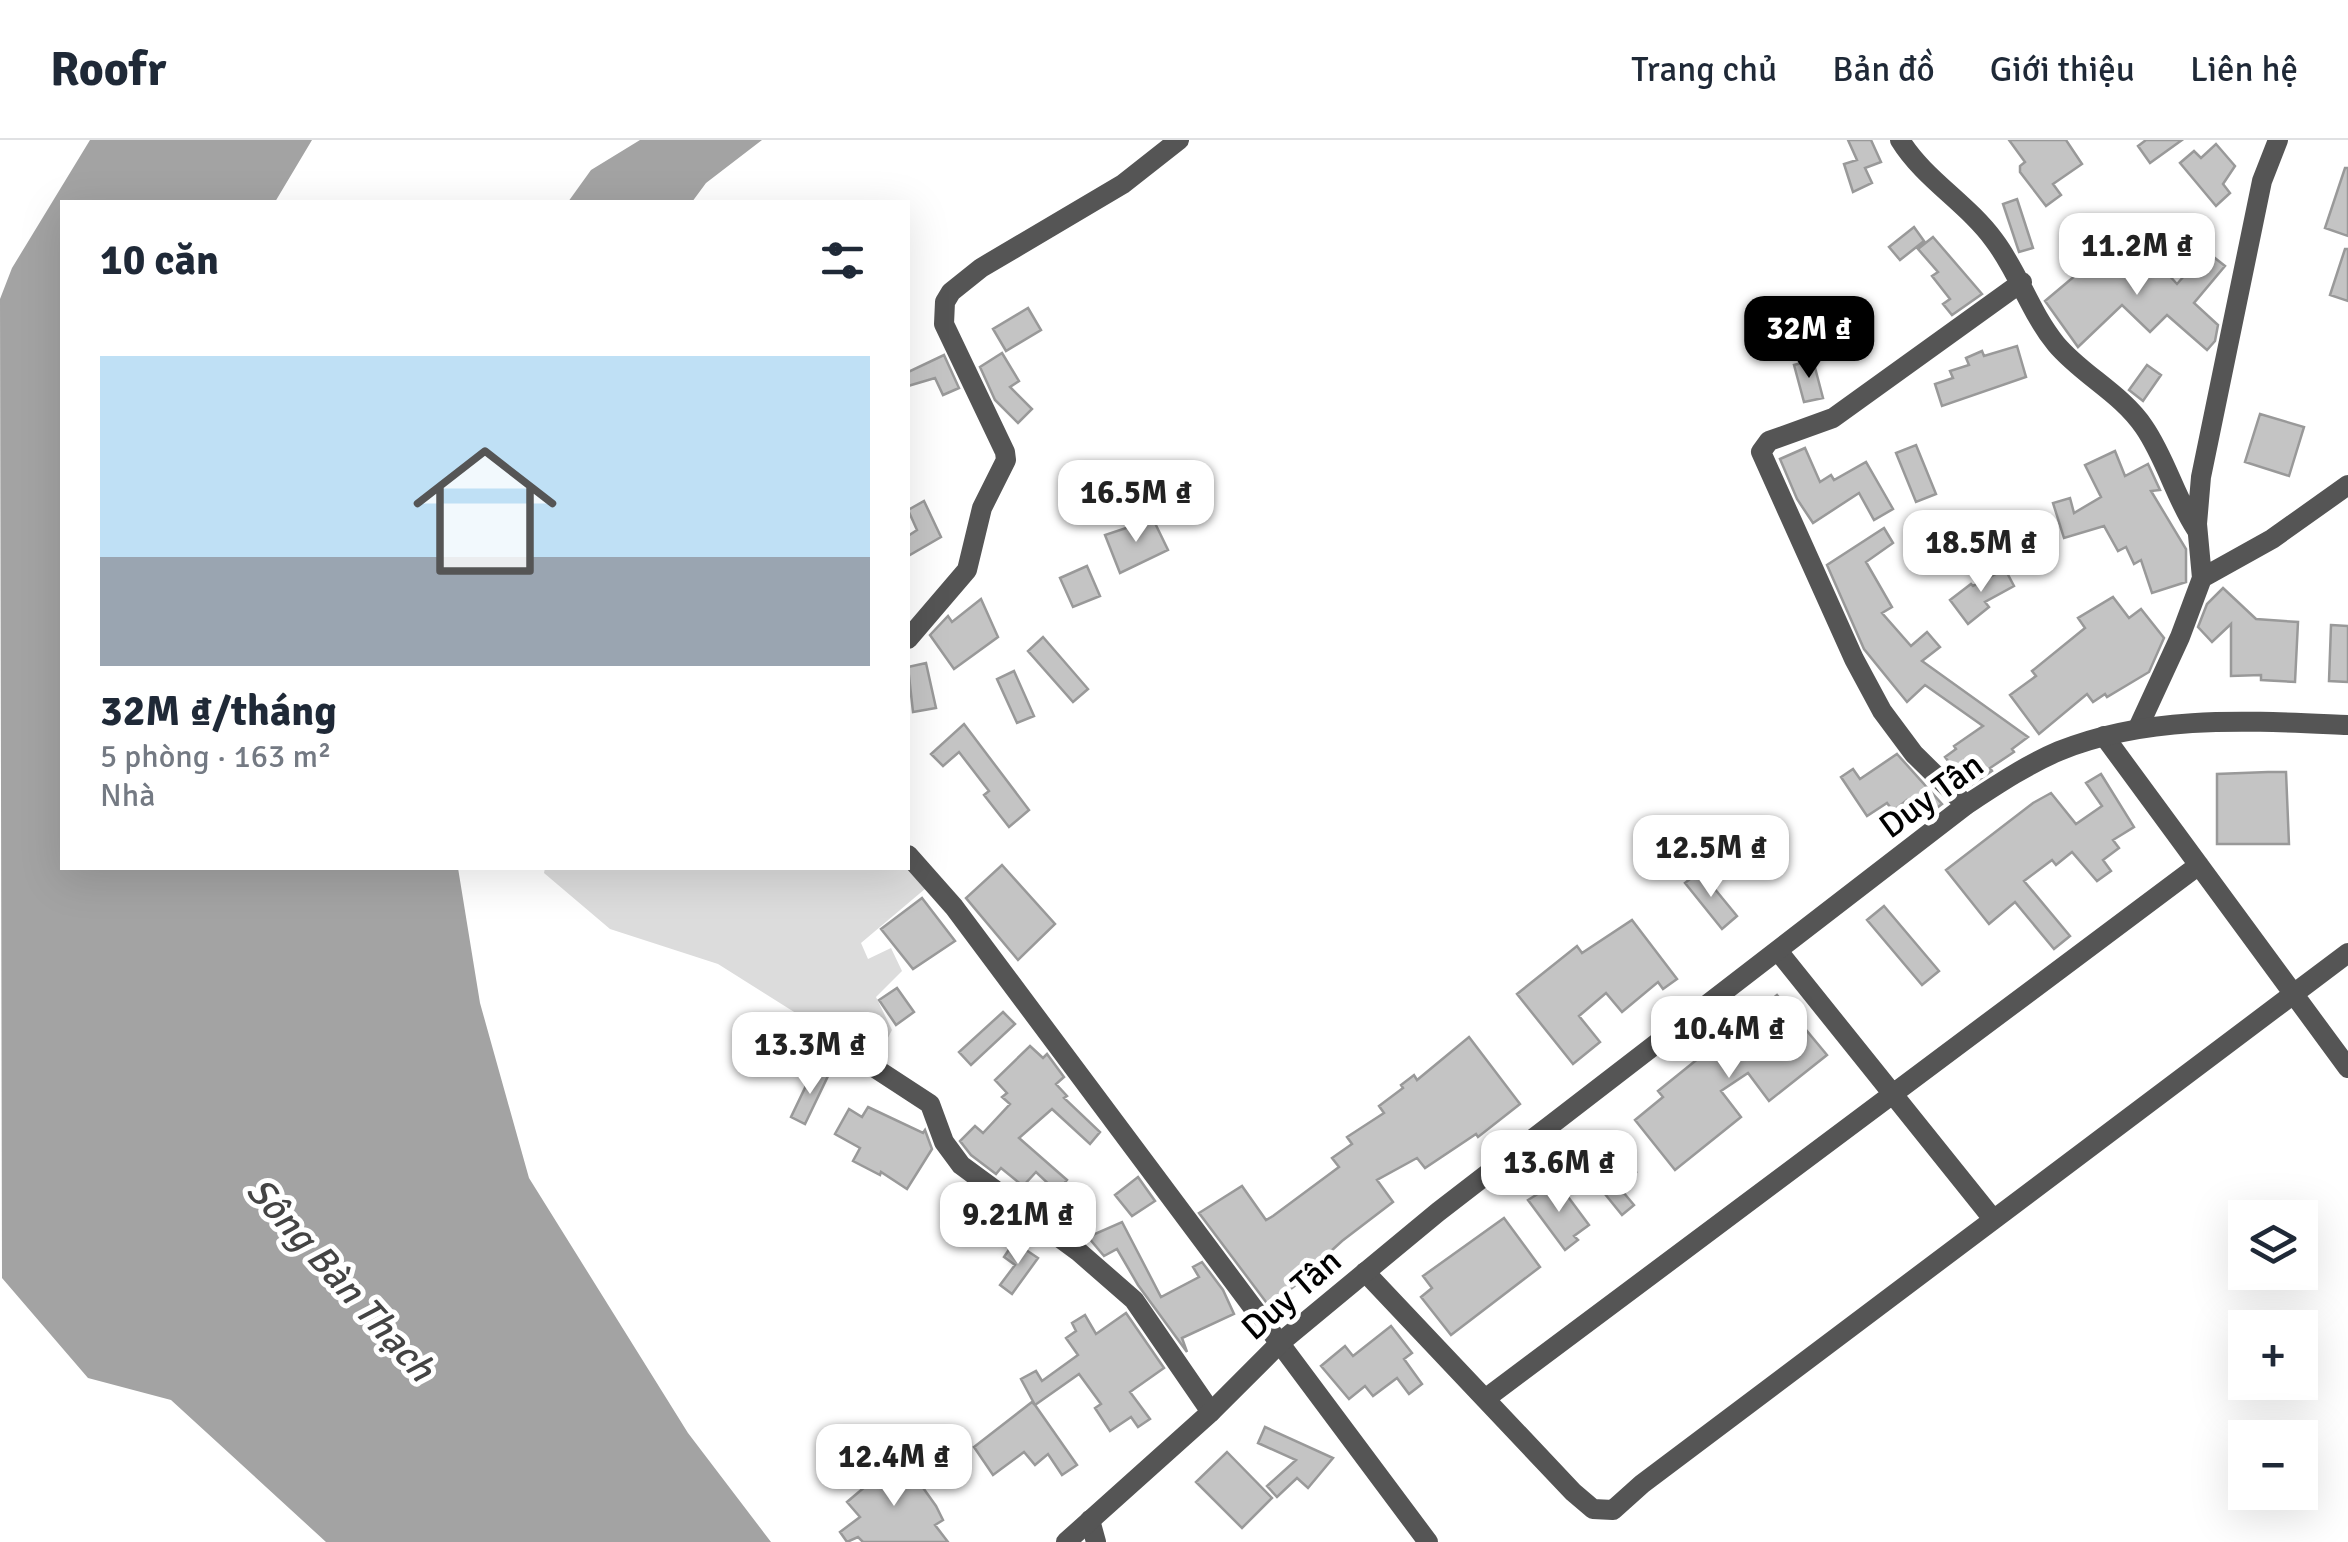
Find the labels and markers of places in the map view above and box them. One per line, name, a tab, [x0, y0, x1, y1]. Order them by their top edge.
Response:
pin: 11.2M ₫	[2045, 213, 2229, 298]
pin: 32M ₫	[1739, 296, 1879, 381]
pin: 16.5M ₫	[1044, 460, 1228, 545]
pin: 18.5M ₫	[1889, 510, 2073, 595]
pin: 12.5M ₫	[1619, 815, 1803, 900]
pin: 10.4M ₫	[1637, 996, 1821, 1081]
pin: 13.3M ₫	[718, 1012, 902, 1097]
pin: 13.6M ₫	[1467, 1130, 1651, 1215]
pin: 9.21M ₫	[926, 1182, 1110, 1267]
pin: 12.4M ₫	[802, 1424, 986, 1509]

